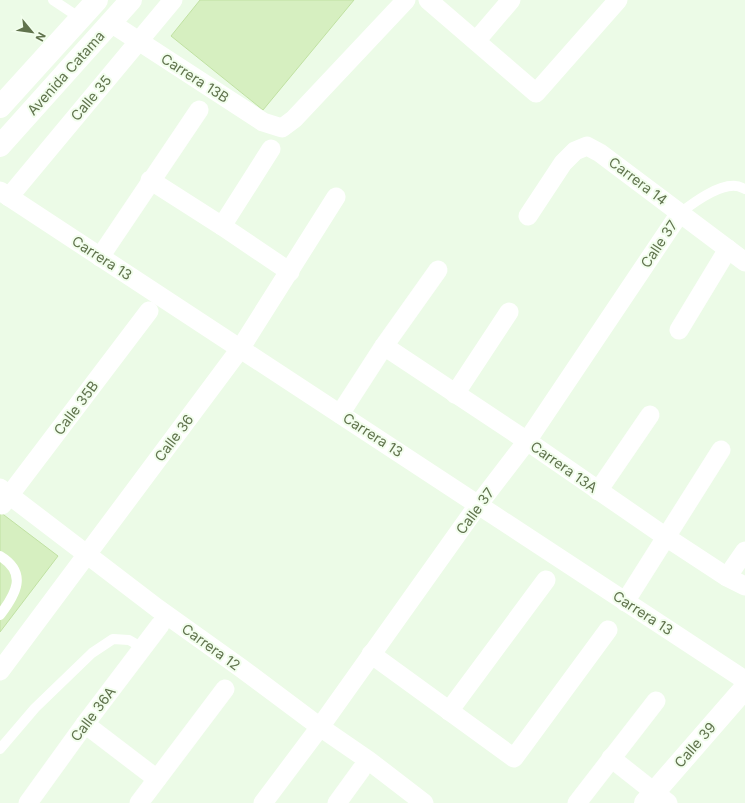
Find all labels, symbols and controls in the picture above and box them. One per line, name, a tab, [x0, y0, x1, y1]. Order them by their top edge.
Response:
north arrow	[12, 12, 52, 52]
street label: Avenida Catama	[23, 27, 108, 118]
text: N	[33, 30, 49, 44]
street label: Carrera 13B	[158, 49, 232, 106]
street label: Calle 35	[67, 71, 115, 124]
street label: Carrera 14	[606, 153, 671, 208]
street label: Calle 37	[637, 217, 681, 271]
street label: Carrera 13	[69, 232, 136, 283]
street label: Calle 35B	[50, 377, 101, 438]
street label: Carrera 13	[340, 409, 407, 460]
street label: Calle 36	[150, 411, 197, 465]
street label: Carrera 13A	[528, 437, 601, 496]
street label: Calle 37	[452, 484, 497, 537]
street label: Carrera 13	[610, 587, 677, 638]
street label: Carrera 12	[179, 620, 244, 673]
street label: Calle 36A	[67, 683, 119, 744]
street label: Calle 39	[670, 719, 719, 771]

